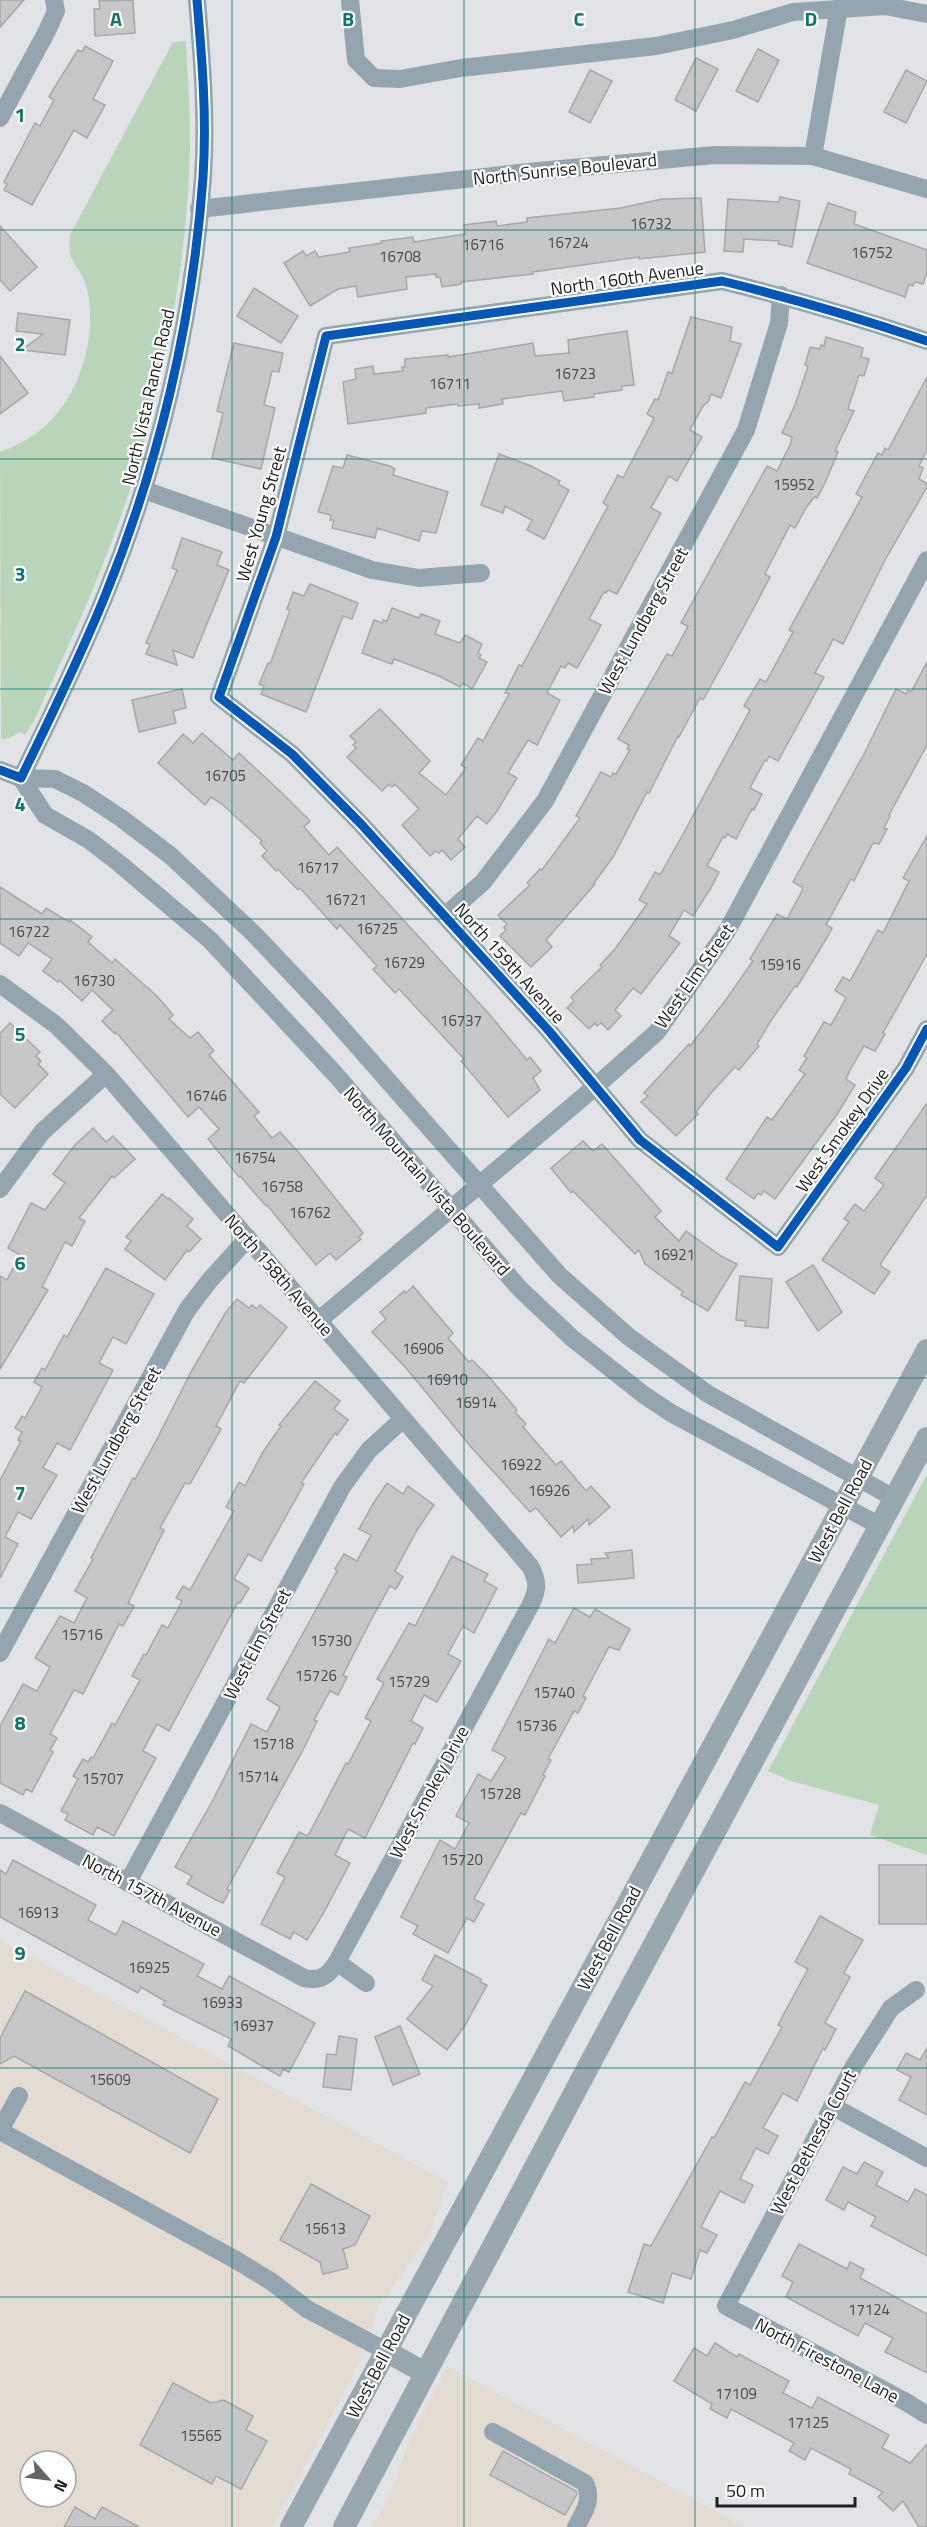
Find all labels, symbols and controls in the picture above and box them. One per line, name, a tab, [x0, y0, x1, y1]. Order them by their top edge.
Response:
text: A	[110, 3, 122, 34]
text: B	[342, 3, 354, 34]
text: C	[574, 3, 585, 34]
text: D	[805, 3, 817, 34]
text: 1	[14, 99, 26, 130]
street label: North Sunrise Boulevard	[472, 146, 658, 192]
house number: 16732	[630, 212, 672, 235]
house number: 16724	[547, 231, 589, 254]
house number: 16716	[462, 233, 504, 256]
house number: 16752	[851, 241, 893, 264]
house number: 16708	[379, 245, 421, 268]
street label: North 160th Avenue	[549, 254, 705, 302]
street label: North Vista Ranch Road	[115, 306, 181, 488]
text: 2	[14, 328, 26, 359]
house number: 16723	[554, 362, 596, 385]
house number: 16711	[429, 372, 471, 395]
street label: West Young Street	[229, 442, 293, 585]
house number: 15952	[773, 473, 815, 496]
street label: West Lundberg Street	[591, 542, 695, 700]
text: 3	[14, 558, 26, 589]
house number: 16705	[204, 764, 246, 787]
text: 4	[14, 788, 26, 819]
house number: 16717	[297, 856, 339, 879]
house number: 16721	[325, 888, 367, 911]
street label: North 159th Avenue	[448, 897, 572, 1029]
house number: 16725	[356, 917, 398, 940]
street label: West Elm Street	[648, 917, 741, 1034]
house number: 16722	[8, 920, 50, 943]
house number: 16729	[383, 951, 425, 974]
house number: 15916	[759, 953, 801, 976]
house number: 16730	[73, 969, 115, 992]
house number: 16737	[440, 1009, 482, 1032]
text: 5	[14, 1018, 26, 1049]
street label: West Smokey Drive	[789, 1062, 895, 1198]
street label: North Mountain Vista Boulevard	[337, 1081, 517, 1281]
house number: 16746	[185, 1084, 227, 1107]
house number: 16754	[234, 1146, 276, 1169]
house number: 16758	[261, 1175, 303, 1198]
house number: 16762	[289, 1201, 331, 1224]
street label: North 158th Avenue	[218, 1208, 340, 1342]
house number: 16921	[653, 1243, 695, 1266]
text: 6	[14, 1247, 26, 1278]
house number: 16906	[402, 1337, 444, 1360]
street label: West Lundberg Street	[64, 1361, 168, 1519]
house number: 16910	[426, 1368, 468, 1391]
house number: 16914	[455, 1391, 497, 1414]
house number: 16922	[500, 1453, 542, 1476]
street label: West Bell Road	[801, 1454, 879, 1568]
text: 7	[14, 1477, 26, 1508]
house number: 16926	[528, 1479, 570, 1502]
street label: West Elm Street	[216, 1583, 298, 1705]
house number: 15716	[61, 1623, 103, 1646]
house number: 15730	[310, 1629, 352, 1652]
house number: 15726	[295, 1664, 337, 1687]
house number: 15729	[388, 1670, 430, 1693]
house number: 15740	[533, 1681, 575, 1704]
text: 8	[14, 1707, 26, 1738]
house number: 15736	[515, 1714, 557, 1737]
street label: West Smokey Drive	[383, 1721, 475, 1863]
house number: 15718	[252, 1732, 294, 1755]
house number: 15714	[237, 1765, 279, 1788]
house number: 15707	[82, 1767, 124, 1790]
house number: 15728	[479, 1782, 521, 1805]
street label: North 157th Avenue	[78, 1847, 226, 1943]
house number: 15720	[441, 1848, 483, 1871]
street label: West Bell Road	[570, 1881, 648, 1995]
house number: 16913	[17, 1901, 59, 1924]
text: 9	[14, 1937, 26, 1968]
house number: 16925	[128, 1956, 170, 1979]
house number: 16933	[201, 1991, 243, 2014]
house number: 16937	[232, 2014, 274, 2037]
street label: West Bethesda Court	[763, 2064, 863, 2219]
house number: 15609	[89, 2068, 131, 2091]
house number: 15613	[304, 2217, 346, 2240]
house number: 17124	[848, 2298, 890, 2321]
street label: West Bell Road	[339, 2309, 417, 2423]
street label: North Firestone Lane	[750, 2311, 904, 2409]
house number: 17109	[715, 2382, 757, 2405]
house number: 17125	[787, 2411, 829, 2434]
house number: 15565	[180, 2424, 222, 2447]
north arrow	[18, 2449, 78, 2509]
scale bar	[717, 2470, 855, 2508]
text: N	[48, 2476, 74, 2497]
text: 50 m	[726, 2477, 765, 2504]

